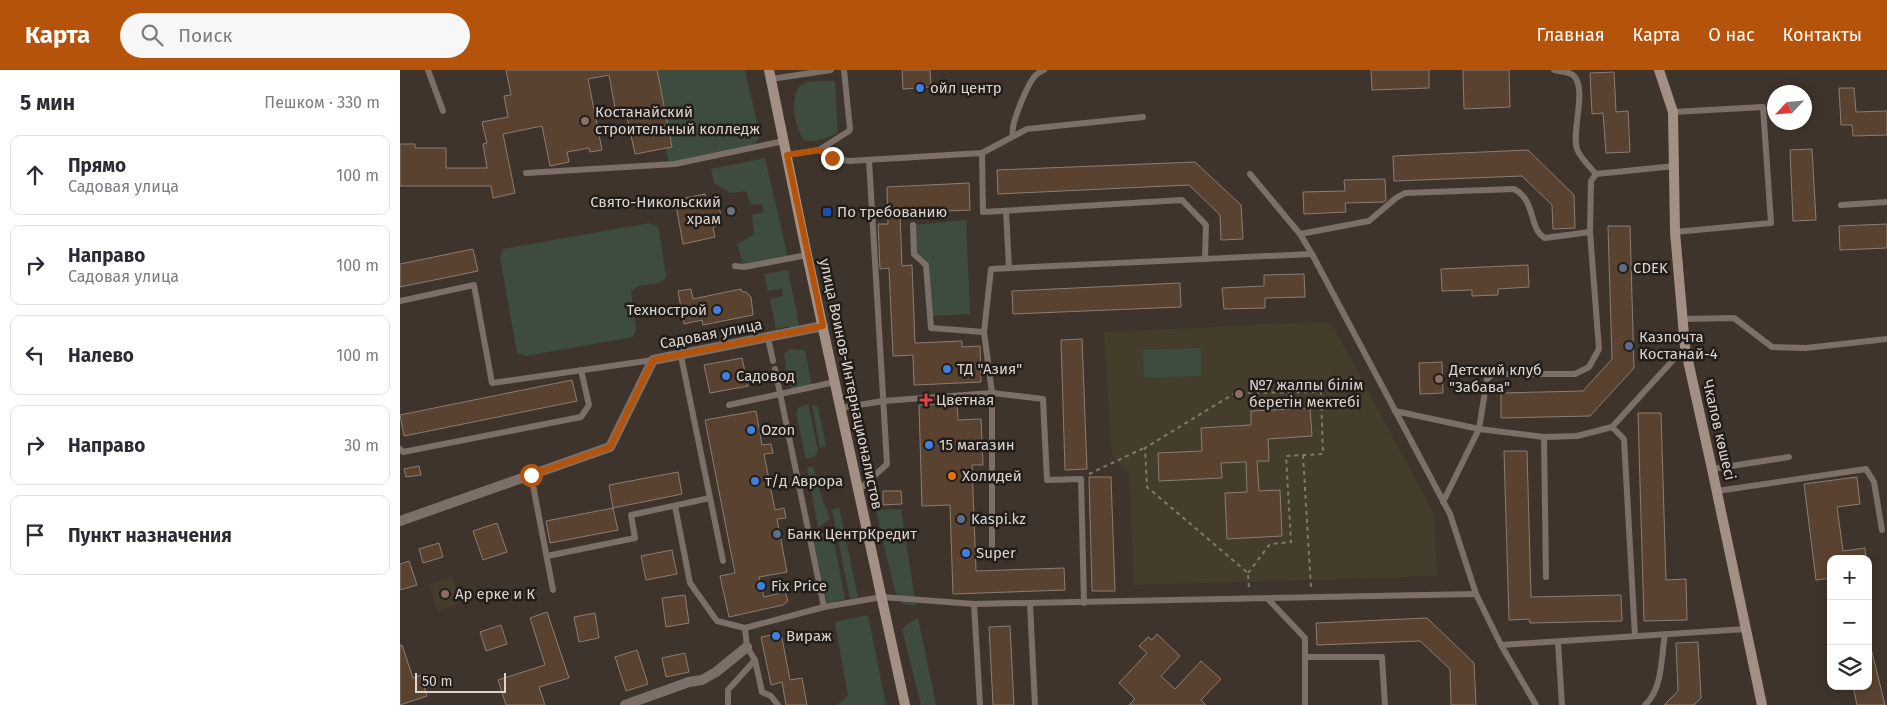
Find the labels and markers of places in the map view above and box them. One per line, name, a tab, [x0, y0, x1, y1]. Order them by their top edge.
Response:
place label: ойл центр	[930, 79, 1002, 97]
marker: ойл центр	[914, 82, 926, 94]
place label: Костанайский строительный колледж	[595, 103, 760, 138]
marker: Костанайский строительный колледж	[579, 115, 591, 127]
place label: Свято-Никольский храм	[590, 193, 721, 228]
place label: По требованию	[837, 203, 947, 221]
marker: Свято-Никольский храм	[725, 205, 737, 217]
marker: По требованию	[821, 206, 833, 218]
place label: CDEK	[1633, 259, 1668, 277]
marker: CDEK	[1617, 262, 1629, 274]
place label: Технострой	[626, 301, 707, 319]
marker: Технострой	[711, 304, 723, 316]
place label: Казпочта Костанай-4	[1639, 328, 1718, 363]
marker: Казпочта Костанай-4	[1623, 340, 1635, 352]
place label: ТД "Азия"	[957, 360, 1022, 378]
place label: Детский клуб "Забава"	[1448, 361, 1542, 396]
marker: ТД "Азия"	[941, 363, 953, 375]
place label: Садовод	[736, 367, 795, 385]
marker: Садовод	[720, 370, 732, 382]
marker: Детский клуб "Забава"	[1433, 373, 1445, 385]
place label: №7 жалпы білім беретін мектебі	[1249, 376, 1363, 411]
marker: №7 жалпы білім беретін мектебі	[1233, 388, 1245, 400]
place label: Цветная	[936, 391, 994, 409]
marker: Цветная	[920, 394, 932, 406]
place label: Ozon	[761, 421, 795, 439]
marker: Ozon	[745, 424, 757, 436]
place label: 15 магазин	[939, 436, 1015, 454]
marker: 15 магазин	[923, 439, 935, 451]
place label: Холидей	[962, 467, 1022, 485]
marker: Холидей	[946, 470, 958, 482]
place label: т/д Аврора	[765, 472, 843, 490]
marker: т/д Аврора	[749, 475, 761, 487]
place label: Kaspi.kz	[971, 510, 1026, 528]
marker: Kaspi.kz	[955, 513, 967, 525]
place label: Банк ЦентрКредит	[787, 525, 917, 543]
marker: Банк ЦентрКредит	[771, 528, 783, 540]
place label: Super	[976, 544, 1016, 562]
marker: Super	[960, 547, 972, 559]
place label: Fix Price	[771, 577, 827, 595]
marker: Fix Price	[755, 580, 767, 592]
place label: Ар ерке и К	[455, 585, 535, 603]
marker: Ар ерке и К	[439, 588, 451, 600]
place label: Вираж	[786, 627, 832, 645]
marker: Вираж	[770, 630, 782, 642]

